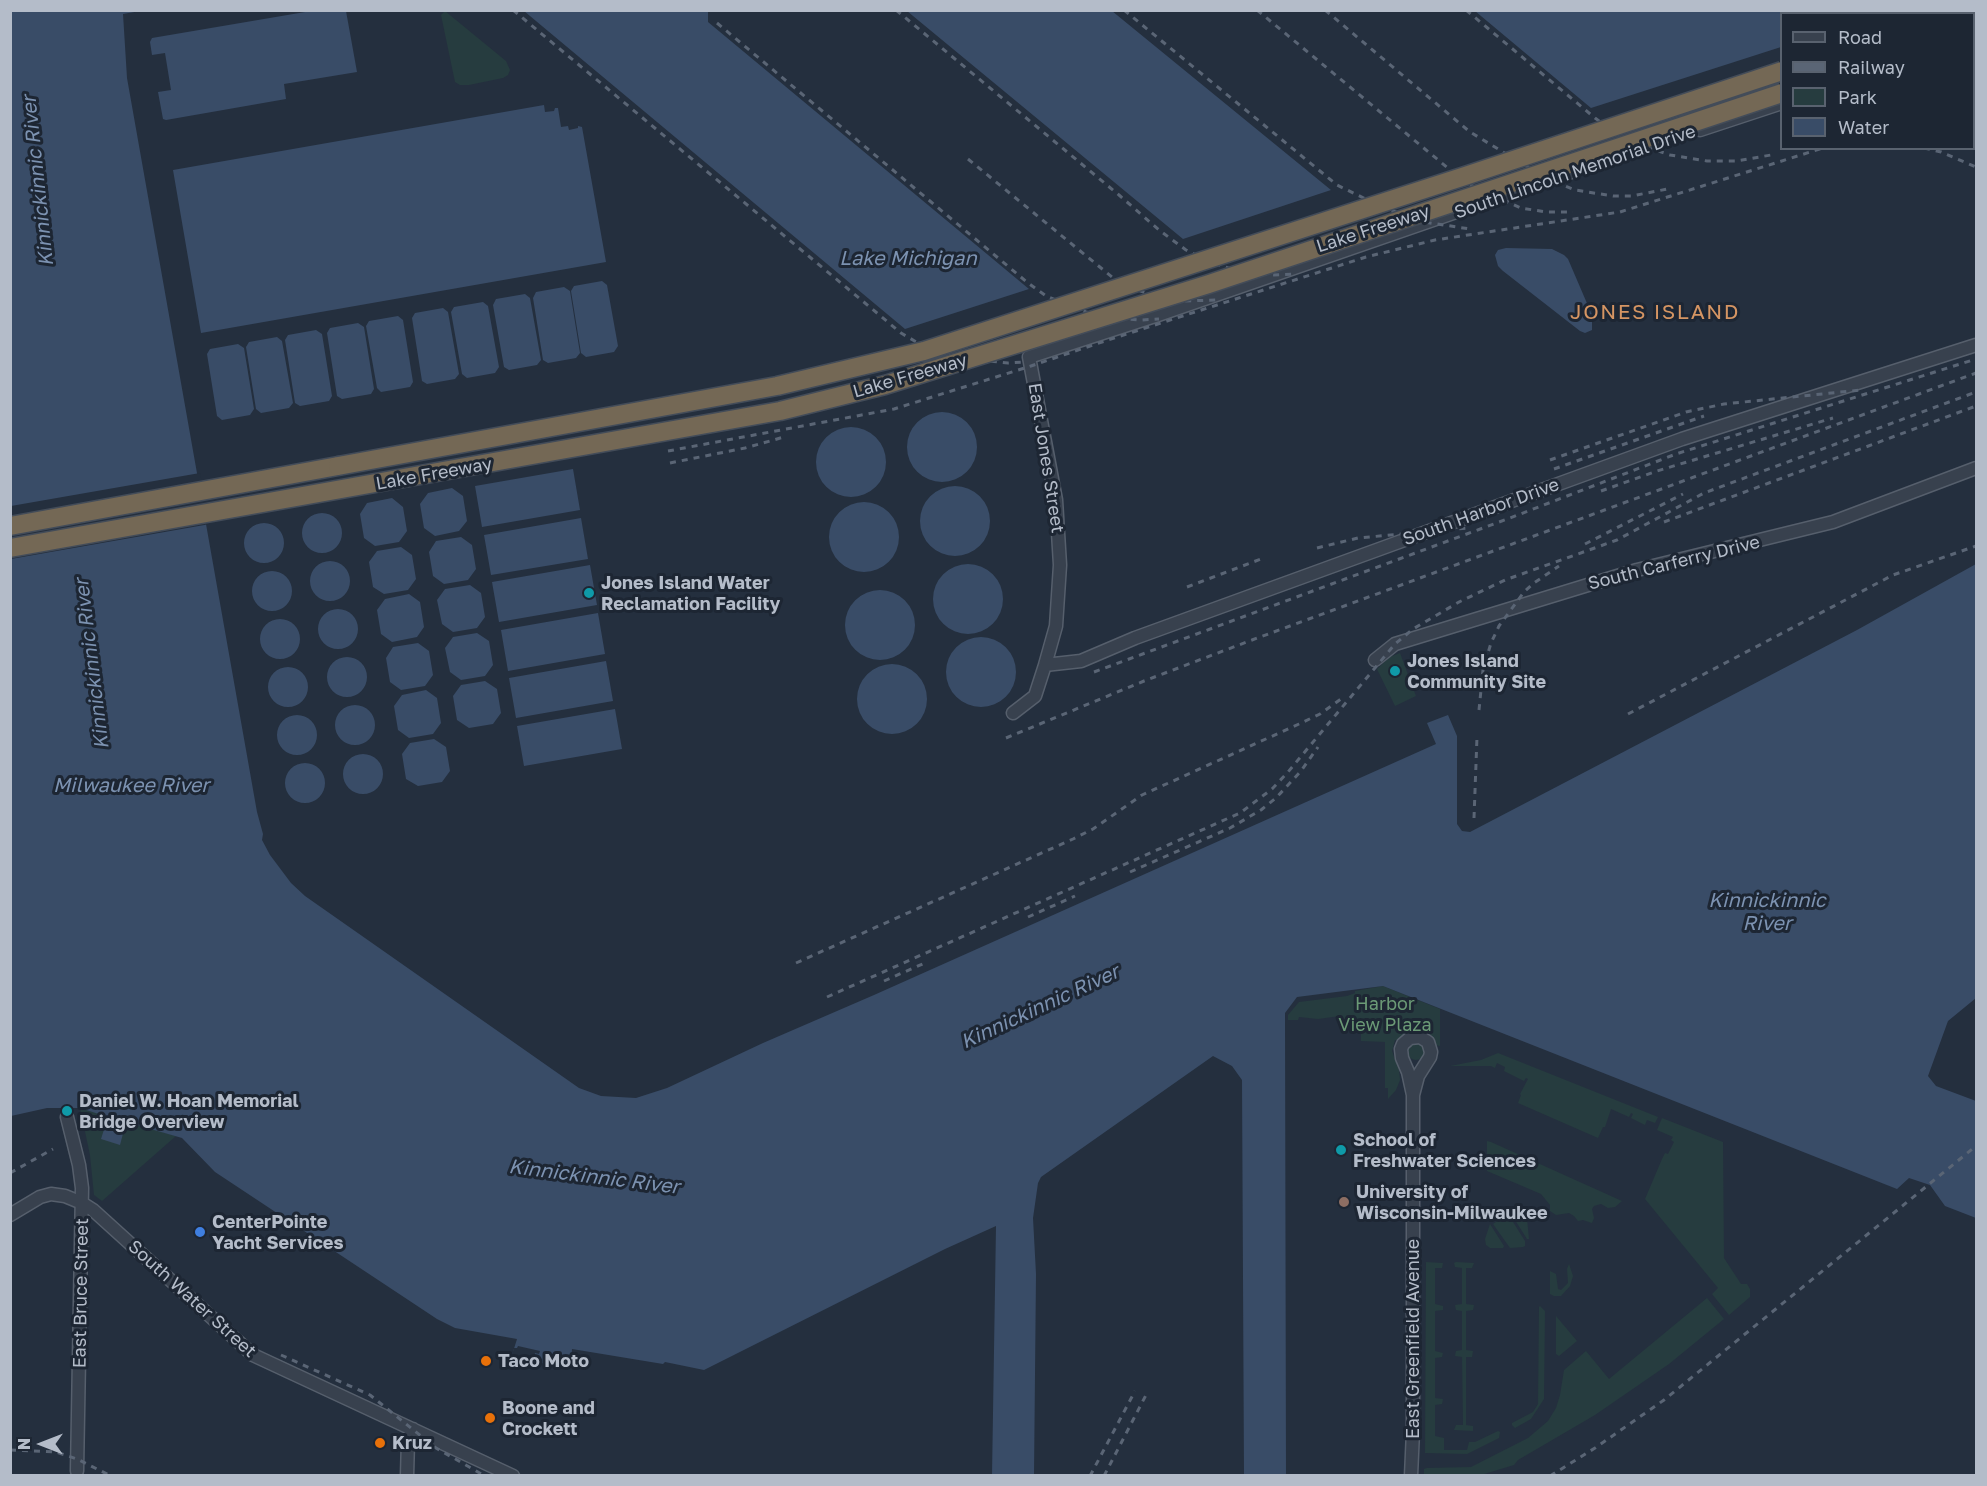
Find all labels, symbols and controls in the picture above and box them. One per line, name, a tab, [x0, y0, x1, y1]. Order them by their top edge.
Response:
legend	[1780, 12, 1975, 150]
text: Road	[1838, 26, 1882, 48]
text: Railway	[1838, 56, 1905, 78]
text: Park	[1838, 86, 1877, 108]
water label: Kinnickinnic River	[17, 94, 59, 268]
text: Water	[1838, 116, 1889, 138]
street label: South Lincoln Memorial Drive	[1452, 121, 1698, 223]
street label: Lake Freeway	[1314, 201, 1432, 257]
water label: Lake Michigan	[839, 247, 977, 271]
district label: JONES ISLAND	[1570, 299, 1740, 325]
street label: Lake Freeway	[850, 349, 970, 403]
street label: East Jones Street	[1023, 381, 1069, 535]
street label: Lake Freeway	[374, 453, 494, 495]
street label: South Harbor Drive	[1400, 474, 1562, 550]
street label: South Carferry Drive	[1586, 531, 1762, 595]
place label: Jones Island Water Reclamation Facility	[601, 572, 780, 614]
water label: Kinnickinnic River	[70, 577, 114, 751]
marker: Jones Island Water Reclamation Facility	[582, 586, 596, 600]
place label: Jones Island Community Site	[1407, 650, 1546, 692]
marker: Jones Island Community Site	[1388, 664, 1402, 678]
water label: Milwaukee River	[53, 774, 209, 798]
water label: Kinnickinnic River	[1708, 889, 1826, 936]
water label: Kinnickinnic River	[957, 960, 1123, 1054]
park label: Harbor View Plaza	[1338, 993, 1432, 1036]
place label: Daniel W. Hoan Memorial Bridge Overview	[79, 1090, 299, 1132]
marker: Daniel W. Hoan Memorial Bridge Overview	[60, 1104, 74, 1118]
place label: School of Freshwater Sciences	[1353, 1129, 1536, 1172]
marker: School of Freshwater Sciences	[1334, 1143, 1348, 1157]
water label: Kinnickinnic River	[507, 1155, 681, 1199]
place label: University of Wisconsin-Milwaukee	[1356, 1181, 1548, 1224]
marker: University of Wisconsin-Milwaukee	[1337, 1195, 1351, 1209]
place label: CenterPointe Yacht Services	[212, 1211, 343, 1254]
street label: East Bruce Street	[69, 1218, 93, 1368]
marker: CenterPointe Yacht Services	[193, 1225, 207, 1239]
street label: South Water Street	[123, 1236, 261, 1362]
street label: East Greenfield Avenue	[1402, 1239, 1424, 1439]
place label: Taco Moto	[498, 1350, 589, 1372]
marker: Taco Moto	[479, 1354, 493, 1368]
place label: Boone and Crockett	[502, 1397, 595, 1440]
marker: Boone and Crockett	[483, 1411, 497, 1425]
north arrow	[12, 1414, 72, 1474]
place label: Kruz	[392, 1432, 432, 1454]
marker: Kruz	[373, 1436, 387, 1450]
text: N	[14, 1438, 34, 1450]

